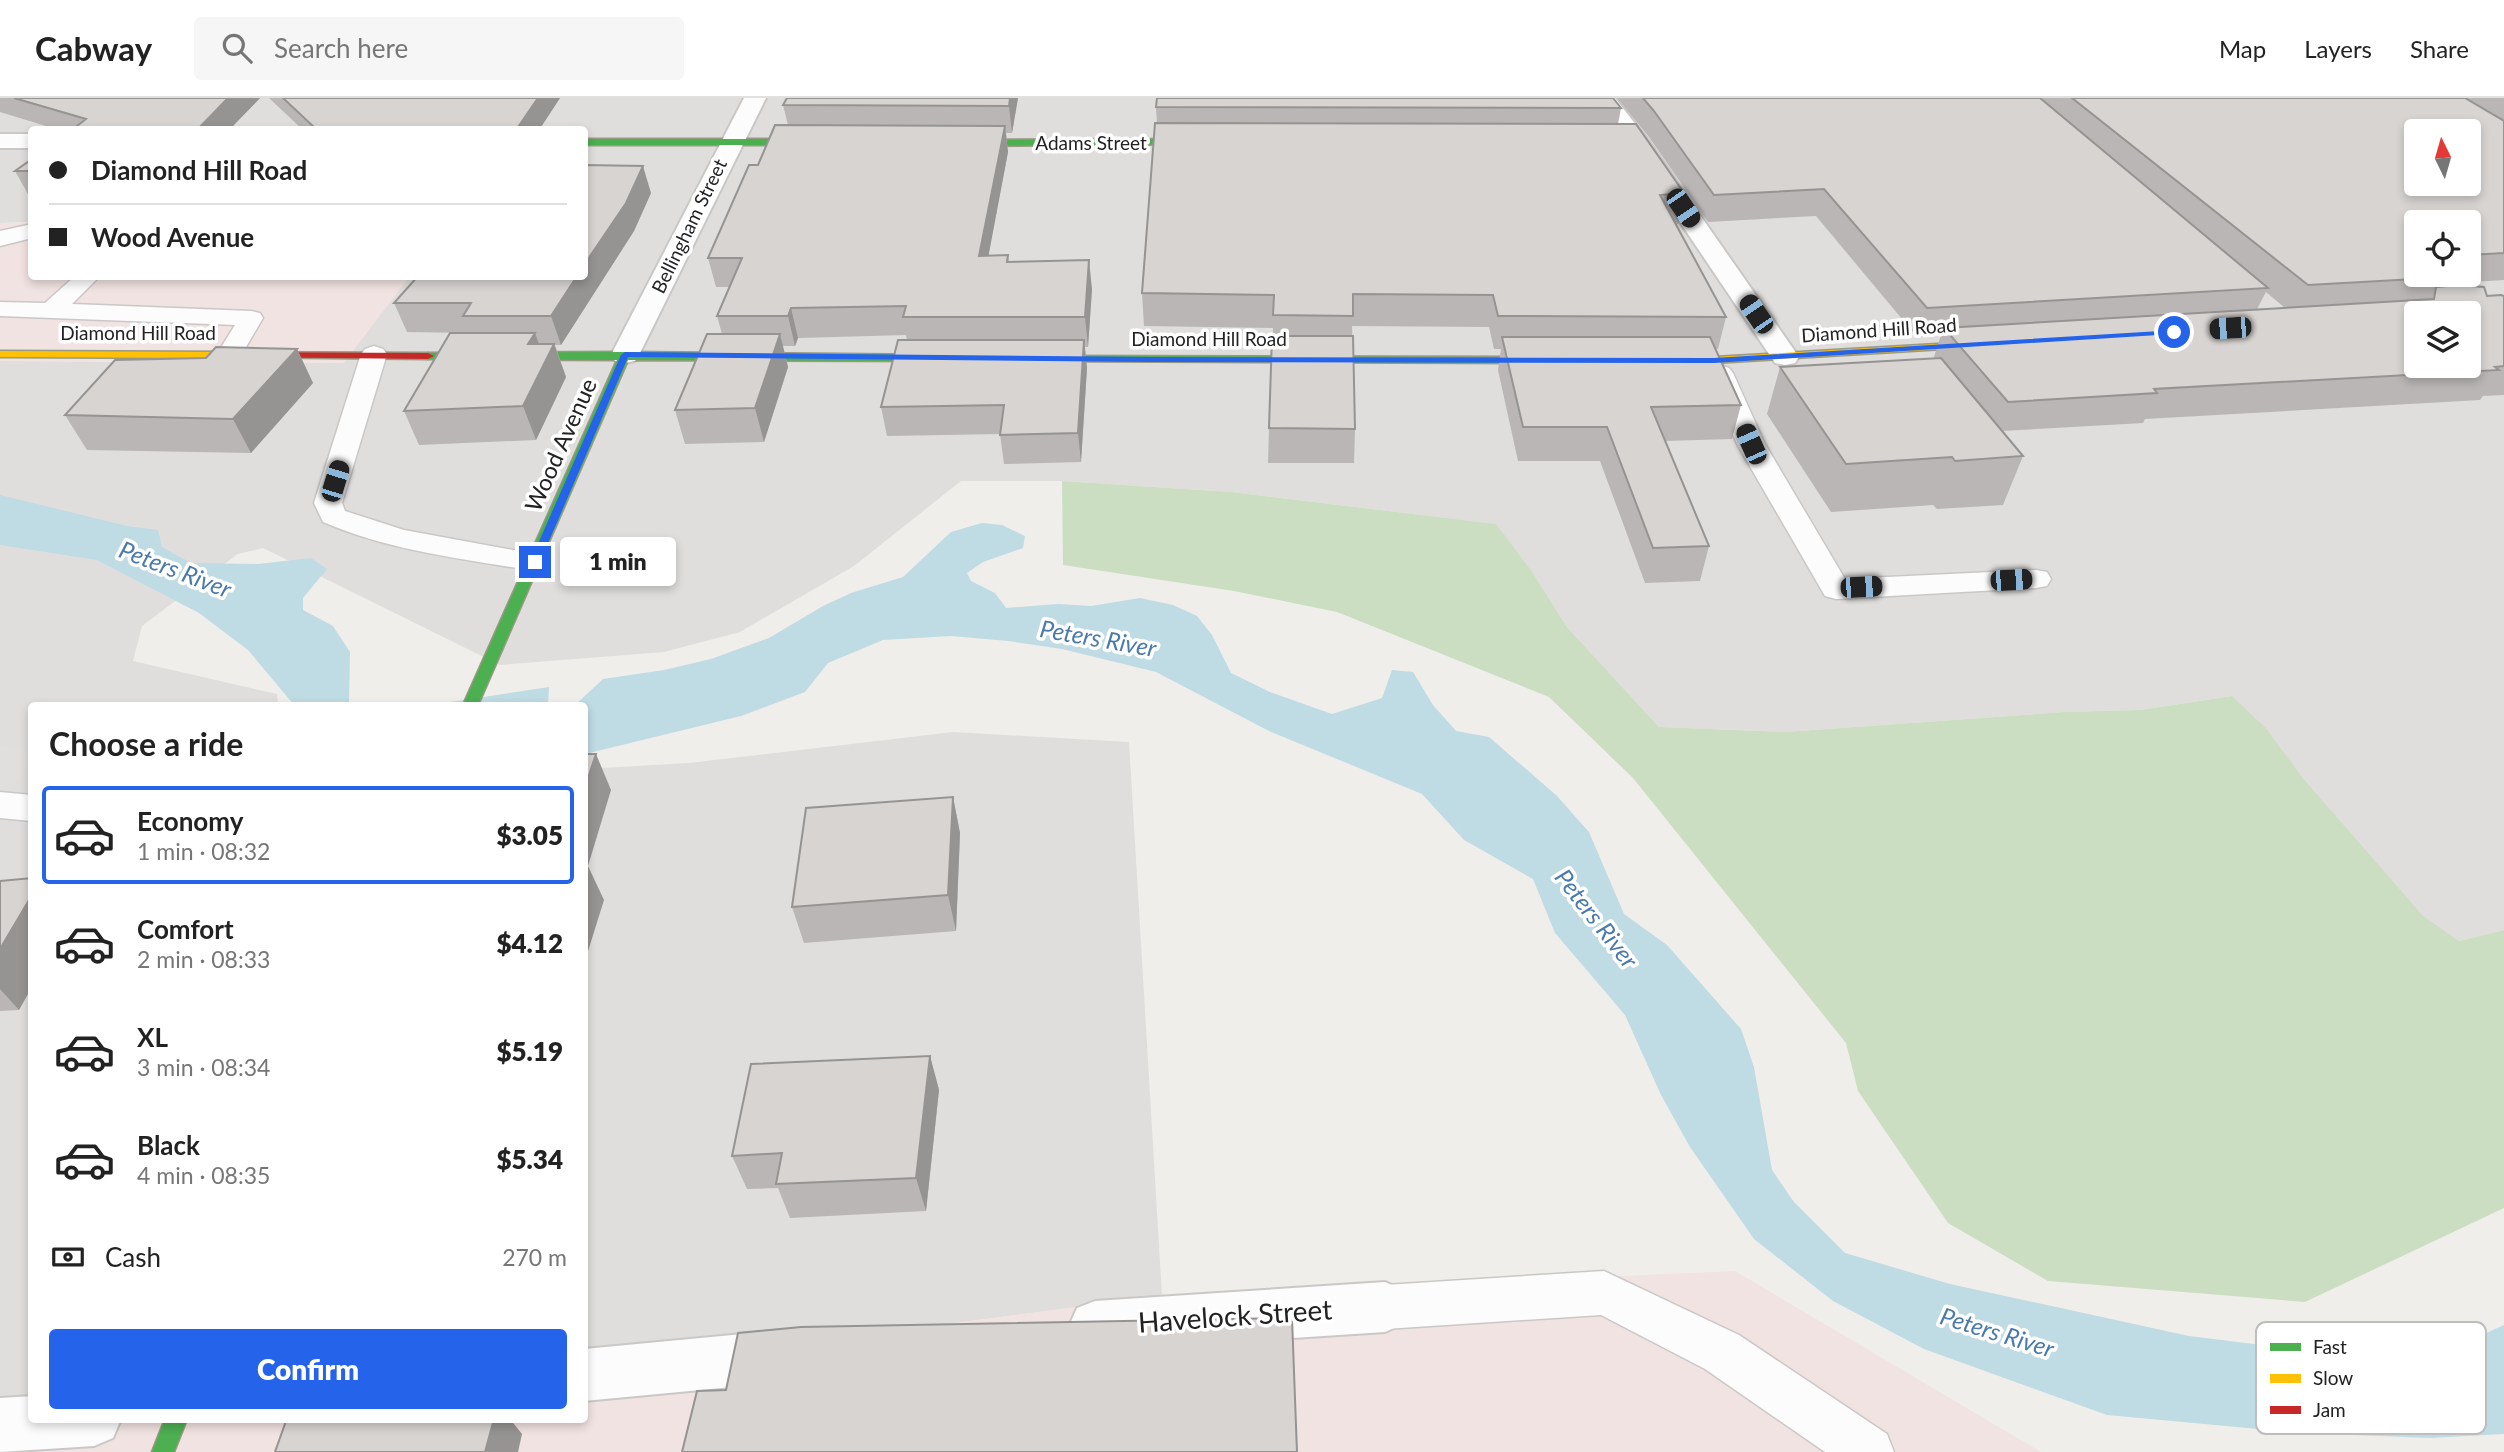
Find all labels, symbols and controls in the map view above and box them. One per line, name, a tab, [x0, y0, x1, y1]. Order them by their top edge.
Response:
search box	[194, 17, 684, 80]
text: Cabway	[35, 28, 152, 68]
icon: search	[218, 29, 256, 67]
text: Search here	[274, 32, 408, 64]
text: Map	[2219, 34, 2266, 63]
text: Layers	[2304, 34, 2372, 63]
text: Share	[2410, 34, 2469, 63]
north arrow	[2404, 119, 2482, 196]
map controls	[2404, 119, 2481, 378]
street label: Adams Street	[1035, 131, 1147, 154]
text: Diamond Hill Road	[91, 154, 307, 186]
street label: Bellingham Street	[646, 155, 731, 297]
car	[1663, 185, 1704, 231]
button: locate	[2404, 210, 2481, 287]
text: Wood Avenue	[91, 221, 254, 253]
car	[1736, 291, 1777, 337]
button: layers	[2404, 301, 2481, 378]
street label: Diamond Hill Road	[1801, 313, 1957, 346]
route start	[2158, 316, 2190, 348]
car	[2209, 316, 2252, 340]
street label: Diamond Hill Road	[60, 321, 216, 344]
street label: Diamond Hill Road	[1131, 327, 1287, 350]
street label: Wood Avenue	[518, 374, 602, 515]
car	[1733, 421, 1770, 467]
car	[319, 458, 352, 504]
water label: Peters River	[115, 534, 236, 603]
callout: 1 min	[560, 538, 675, 587]
route end	[519, 546, 551, 578]
text: 1 min	[589, 547, 647, 575]
car	[1990, 568, 2033, 592]
car	[1840, 575, 1883, 599]
water label: Peters River	[1038, 613, 1159, 662]
text: Choose a ride	[49, 724, 243, 763]
icon: car	[53, 804, 116, 867]
text: Economy	[137, 805, 243, 837]
text: $3.05	[496, 819, 563, 851]
text: 1 min · 08:32	[137, 837, 270, 865]
water label: Peters River	[1550, 863, 1645, 974]
icon: car	[53, 912, 116, 975]
text: Comfort	[137, 913, 234, 945]
text: $4.12	[496, 927, 563, 959]
text: 2 min · 08:33	[137, 945, 270, 973]
icon: car	[53, 1020, 116, 1083]
text: XL	[137, 1021, 168, 1053]
text: $5.19	[496, 1035, 563, 1067]
text: 3 min · 08:34	[137, 1053, 270, 1081]
icon: car	[53, 1128, 116, 1191]
text: Black	[137, 1129, 200, 1161]
text: $5.34	[496, 1143, 563, 1175]
text: 4 min · 08:35	[137, 1161, 270, 1189]
icon: cash	[49, 1238, 87, 1276]
text: Cash	[105, 1241, 161, 1273]
text: 270 m	[502, 1243, 567, 1271]
street label: Havelock Street	[1137, 1291, 1333, 1339]
water label: Peters River	[1937, 1300, 2059, 1363]
legend	[2256, 1322, 2486, 1434]
button: Confirm	[49, 1329, 567, 1409]
text: Fast	[2313, 1335, 2347, 1358]
text: Slow	[2313, 1366, 2353, 1389]
text: Jam	[2313, 1398, 2346, 1421]

